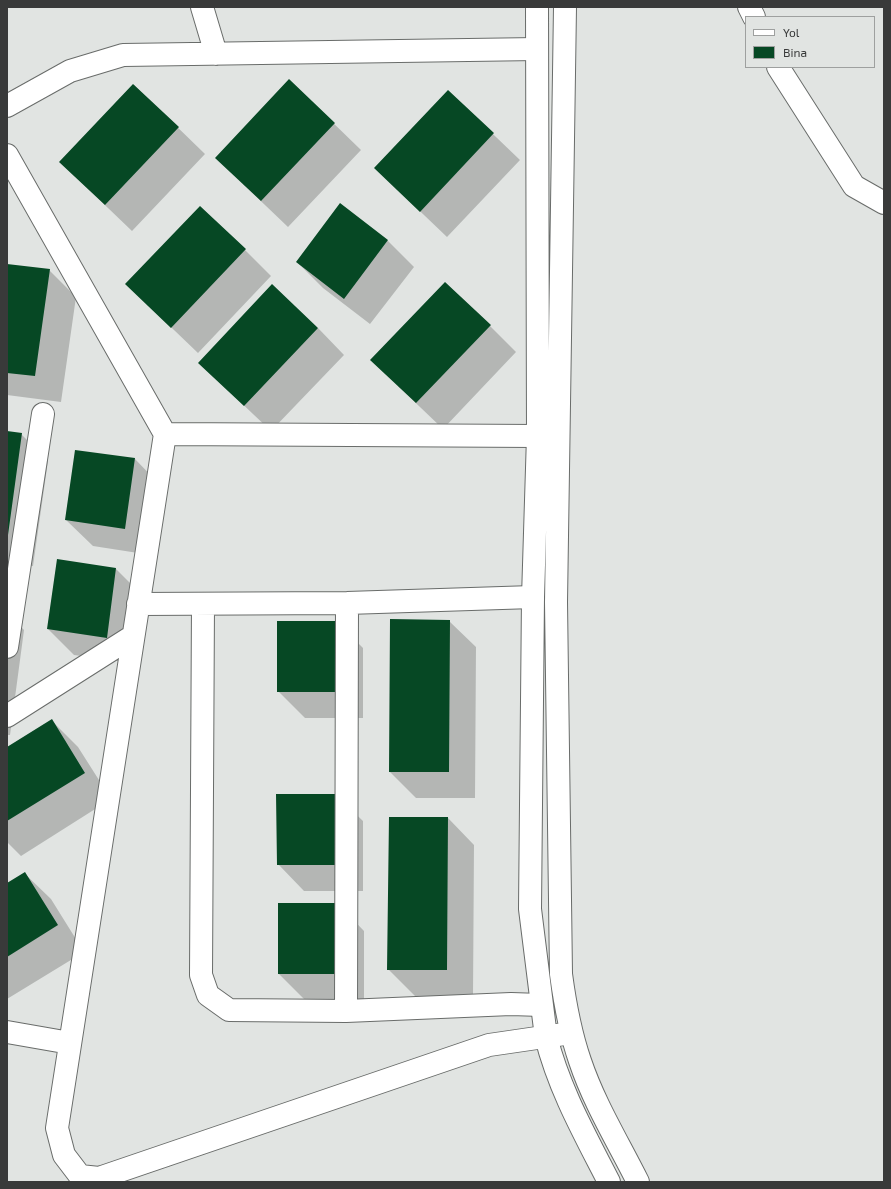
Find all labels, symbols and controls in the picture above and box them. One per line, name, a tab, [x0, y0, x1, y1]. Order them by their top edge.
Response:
legend	[745, 16, 875, 68]
text: Yol	[783, 25, 799, 39]
text: Bina	[783, 45, 807, 59]

